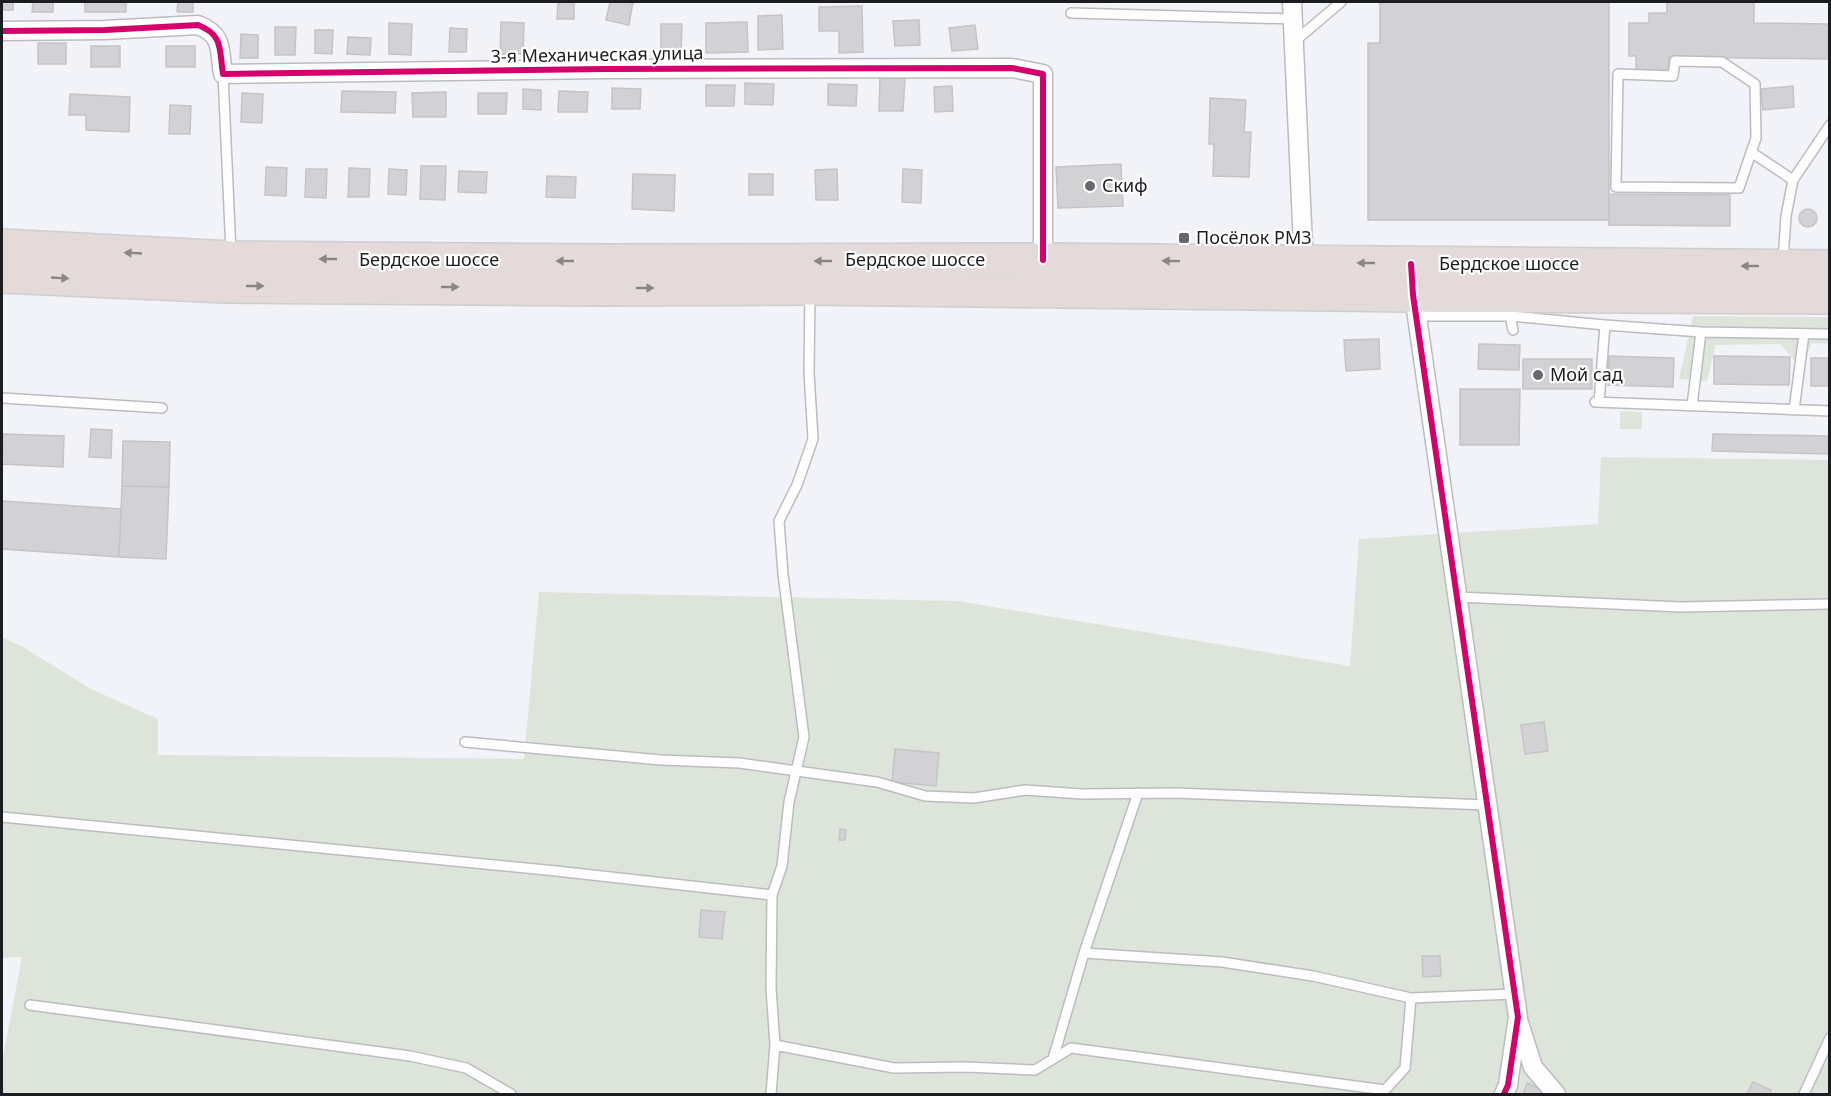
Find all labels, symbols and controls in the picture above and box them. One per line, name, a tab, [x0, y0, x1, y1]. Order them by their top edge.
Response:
street label: 3-я Механическая улица	[490, 40, 704, 68]
place label: Скиф	[1102, 173, 1148, 197]
marker: Скиф	[1083, 179, 1097, 193]
place label: Посёлок РМЗ	[1196, 225, 1312, 249]
marker: Посёлок РМЗ	[1177, 231, 1191, 245]
street label: Бердское шоссе	[359, 247, 499, 271]
street label: Бердское шоссе	[845, 247, 985, 271]
one-way arrow	[123, 249, 142, 258]
street label: Бердское шоссе	[1439, 251, 1579, 275]
one-way arrow	[318, 254, 337, 264]
one-way arrow	[555, 256, 574, 266]
one-way arrow	[813, 256, 832, 266]
one-way arrow	[1162, 256, 1181, 266]
one-way arrow	[1357, 258, 1376, 268]
one-way arrow	[1741, 261, 1760, 271]
one-way arrow	[50, 274, 69, 283]
one-way arrow	[245, 281, 264, 291]
one-way arrow	[440, 283, 459, 292]
one-way arrow	[635, 283, 654, 293]
place label: Мой сад	[1550, 362, 1623, 386]
marker: Мой сад	[1531, 368, 1545, 382]

